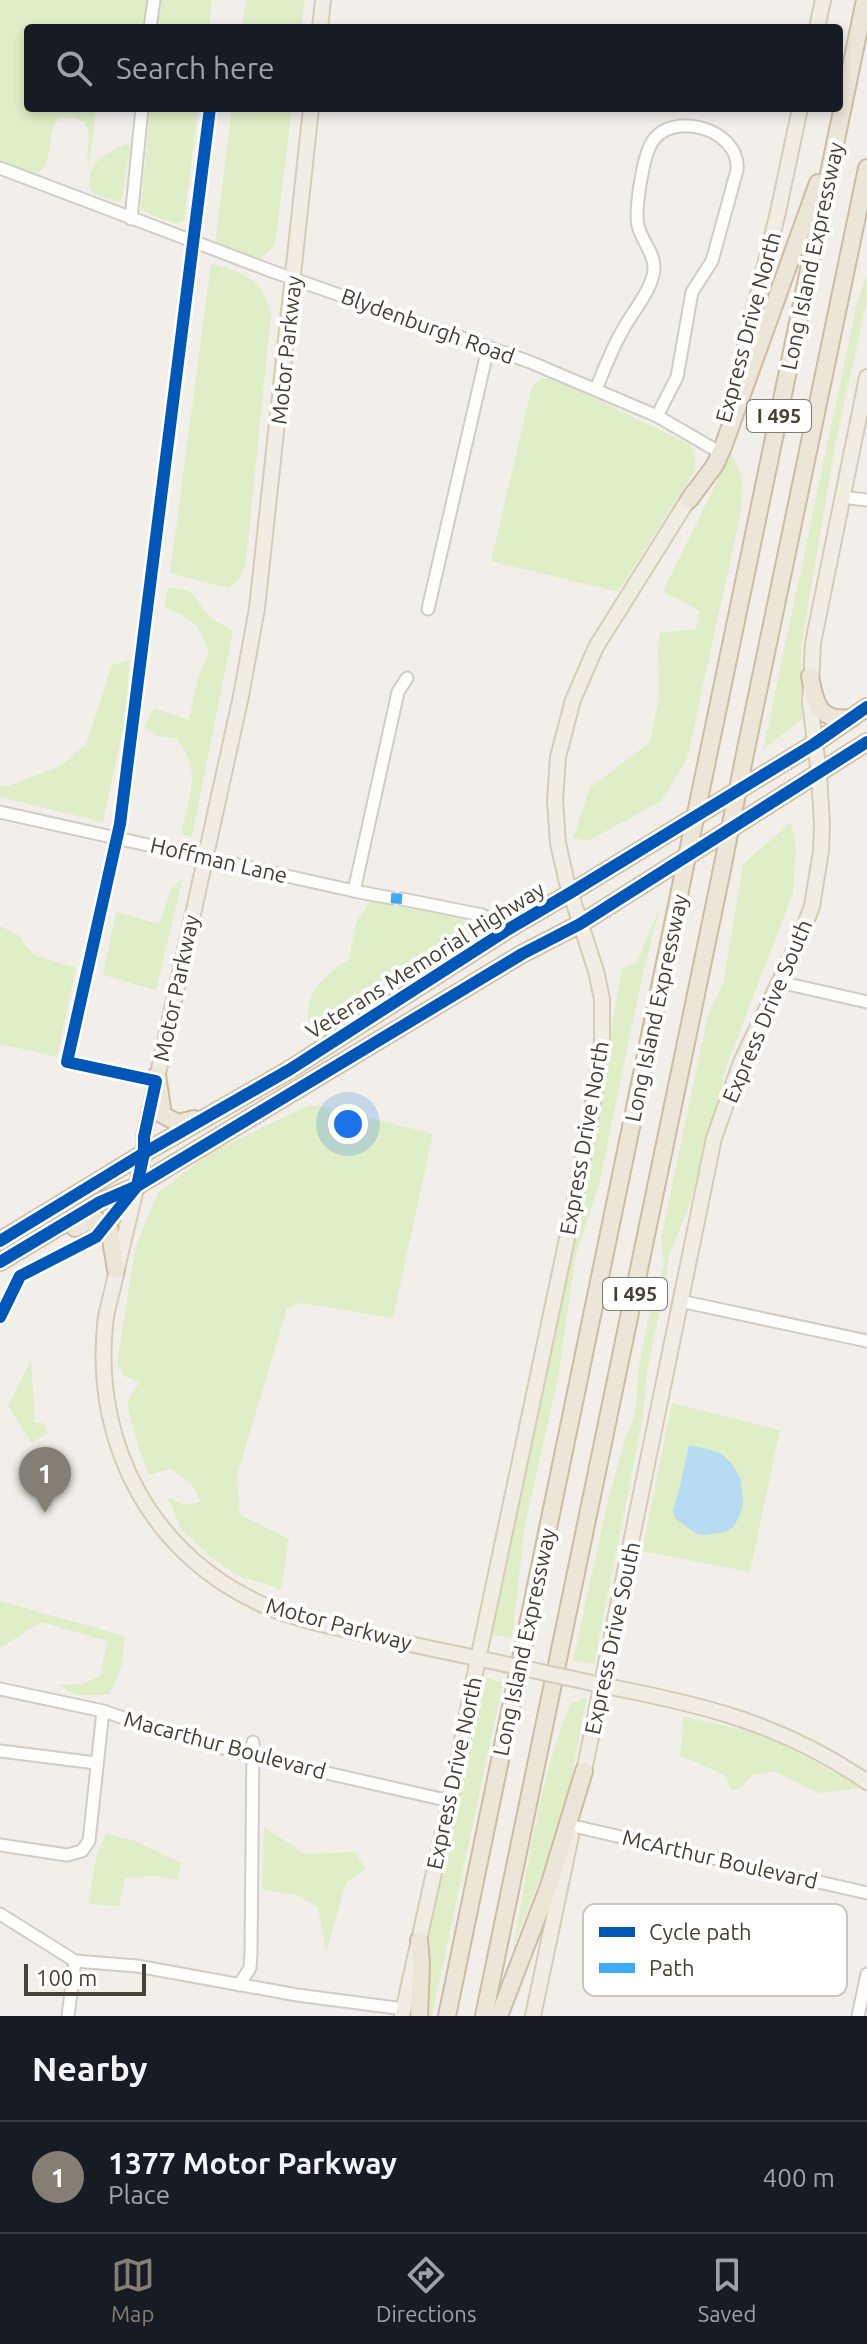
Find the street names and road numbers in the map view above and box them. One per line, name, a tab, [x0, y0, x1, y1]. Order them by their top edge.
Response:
street label: Long Island Expressway	[775, 139, 848, 372]
street label: Express Drive North	[710, 229, 785, 425]
street label: Motor Parkway	[265, 274, 306, 426]
street label: Blydenburgh Road	[338, 283, 518, 368]
road number: I 495	[747, 400, 811, 432]
street label: Hoffman Lane	[148, 832, 290, 887]
street label: Veterans Memorial Highway	[301, 875, 549, 1043]
street label: Long Island Expressway	[619, 891, 692, 1124]
street label: Motor Parkway	[148, 912, 203, 1064]
street label: Express Drive South	[717, 916, 816, 1106]
street label: Express Drive North	[554, 1039, 613, 1237]
road number: I 495	[603, 1278, 667, 1310]
street label: Long Island Expressway	[487, 1525, 560, 1758]
street label: Express Drive South	[579, 1539, 644, 1737]
street label: Motor Parkway	[264, 1592, 415, 1655]
street label: Express Drive North	[421, 1674, 486, 1872]
street label: Macarthur Boulevard	[121, 1706, 329, 1783]
street label: McArthur Boulevard	[620, 1824, 820, 1893]

